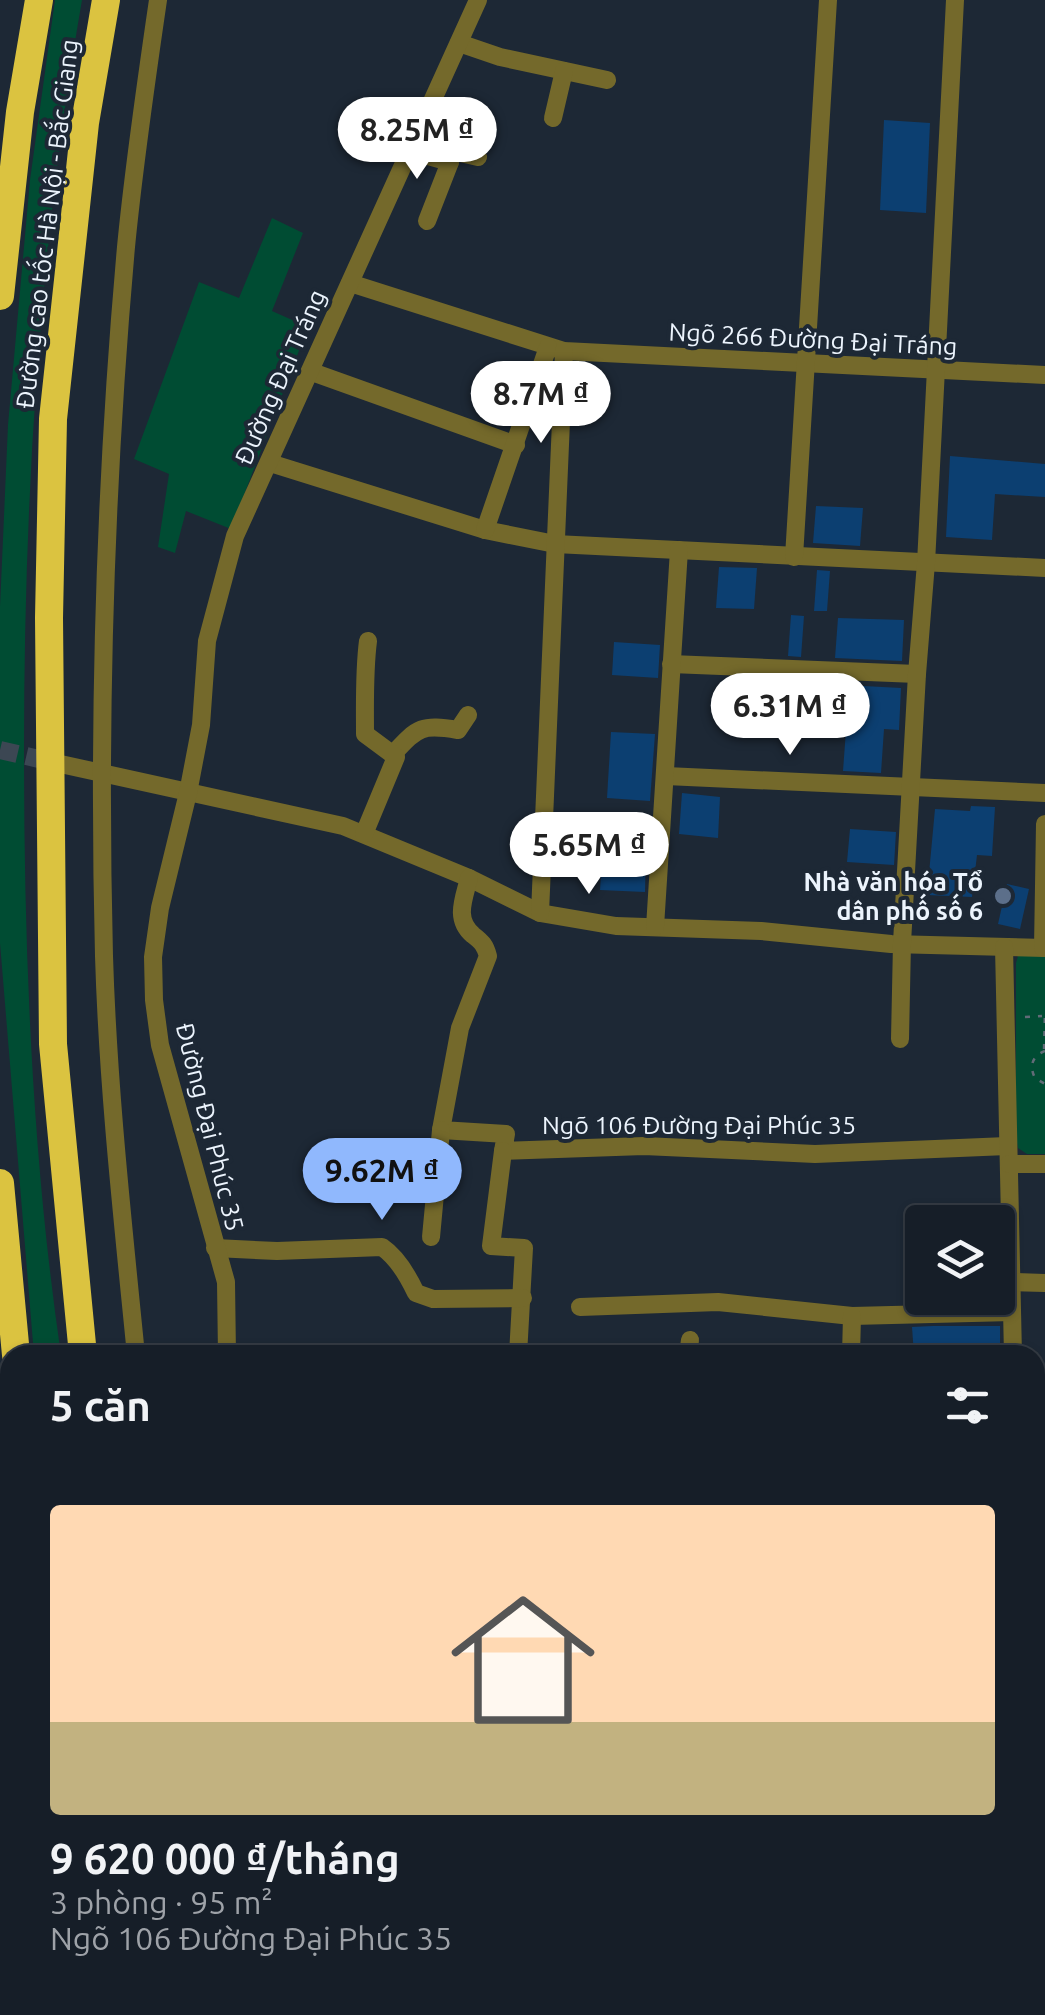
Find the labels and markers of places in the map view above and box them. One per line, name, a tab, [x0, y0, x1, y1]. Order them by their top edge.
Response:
pin: 8.25M ₫	[325, 97, 509, 182]
pin: 8.7M ₫	[460, 361, 622, 446]
pin: 6.31M ₫	[698, 673, 882, 758]
pin: 5.65M ₫	[497, 812, 681, 897]
place label: Nhà văn hóa Tổ dân phố số 6	[803, 868, 983, 925]
marker: Nhà văn hóa Tổ dân phố số 6	[992, 885, 1014, 907]
pin: 9.62M ₫	[290, 1138, 474, 1223]

